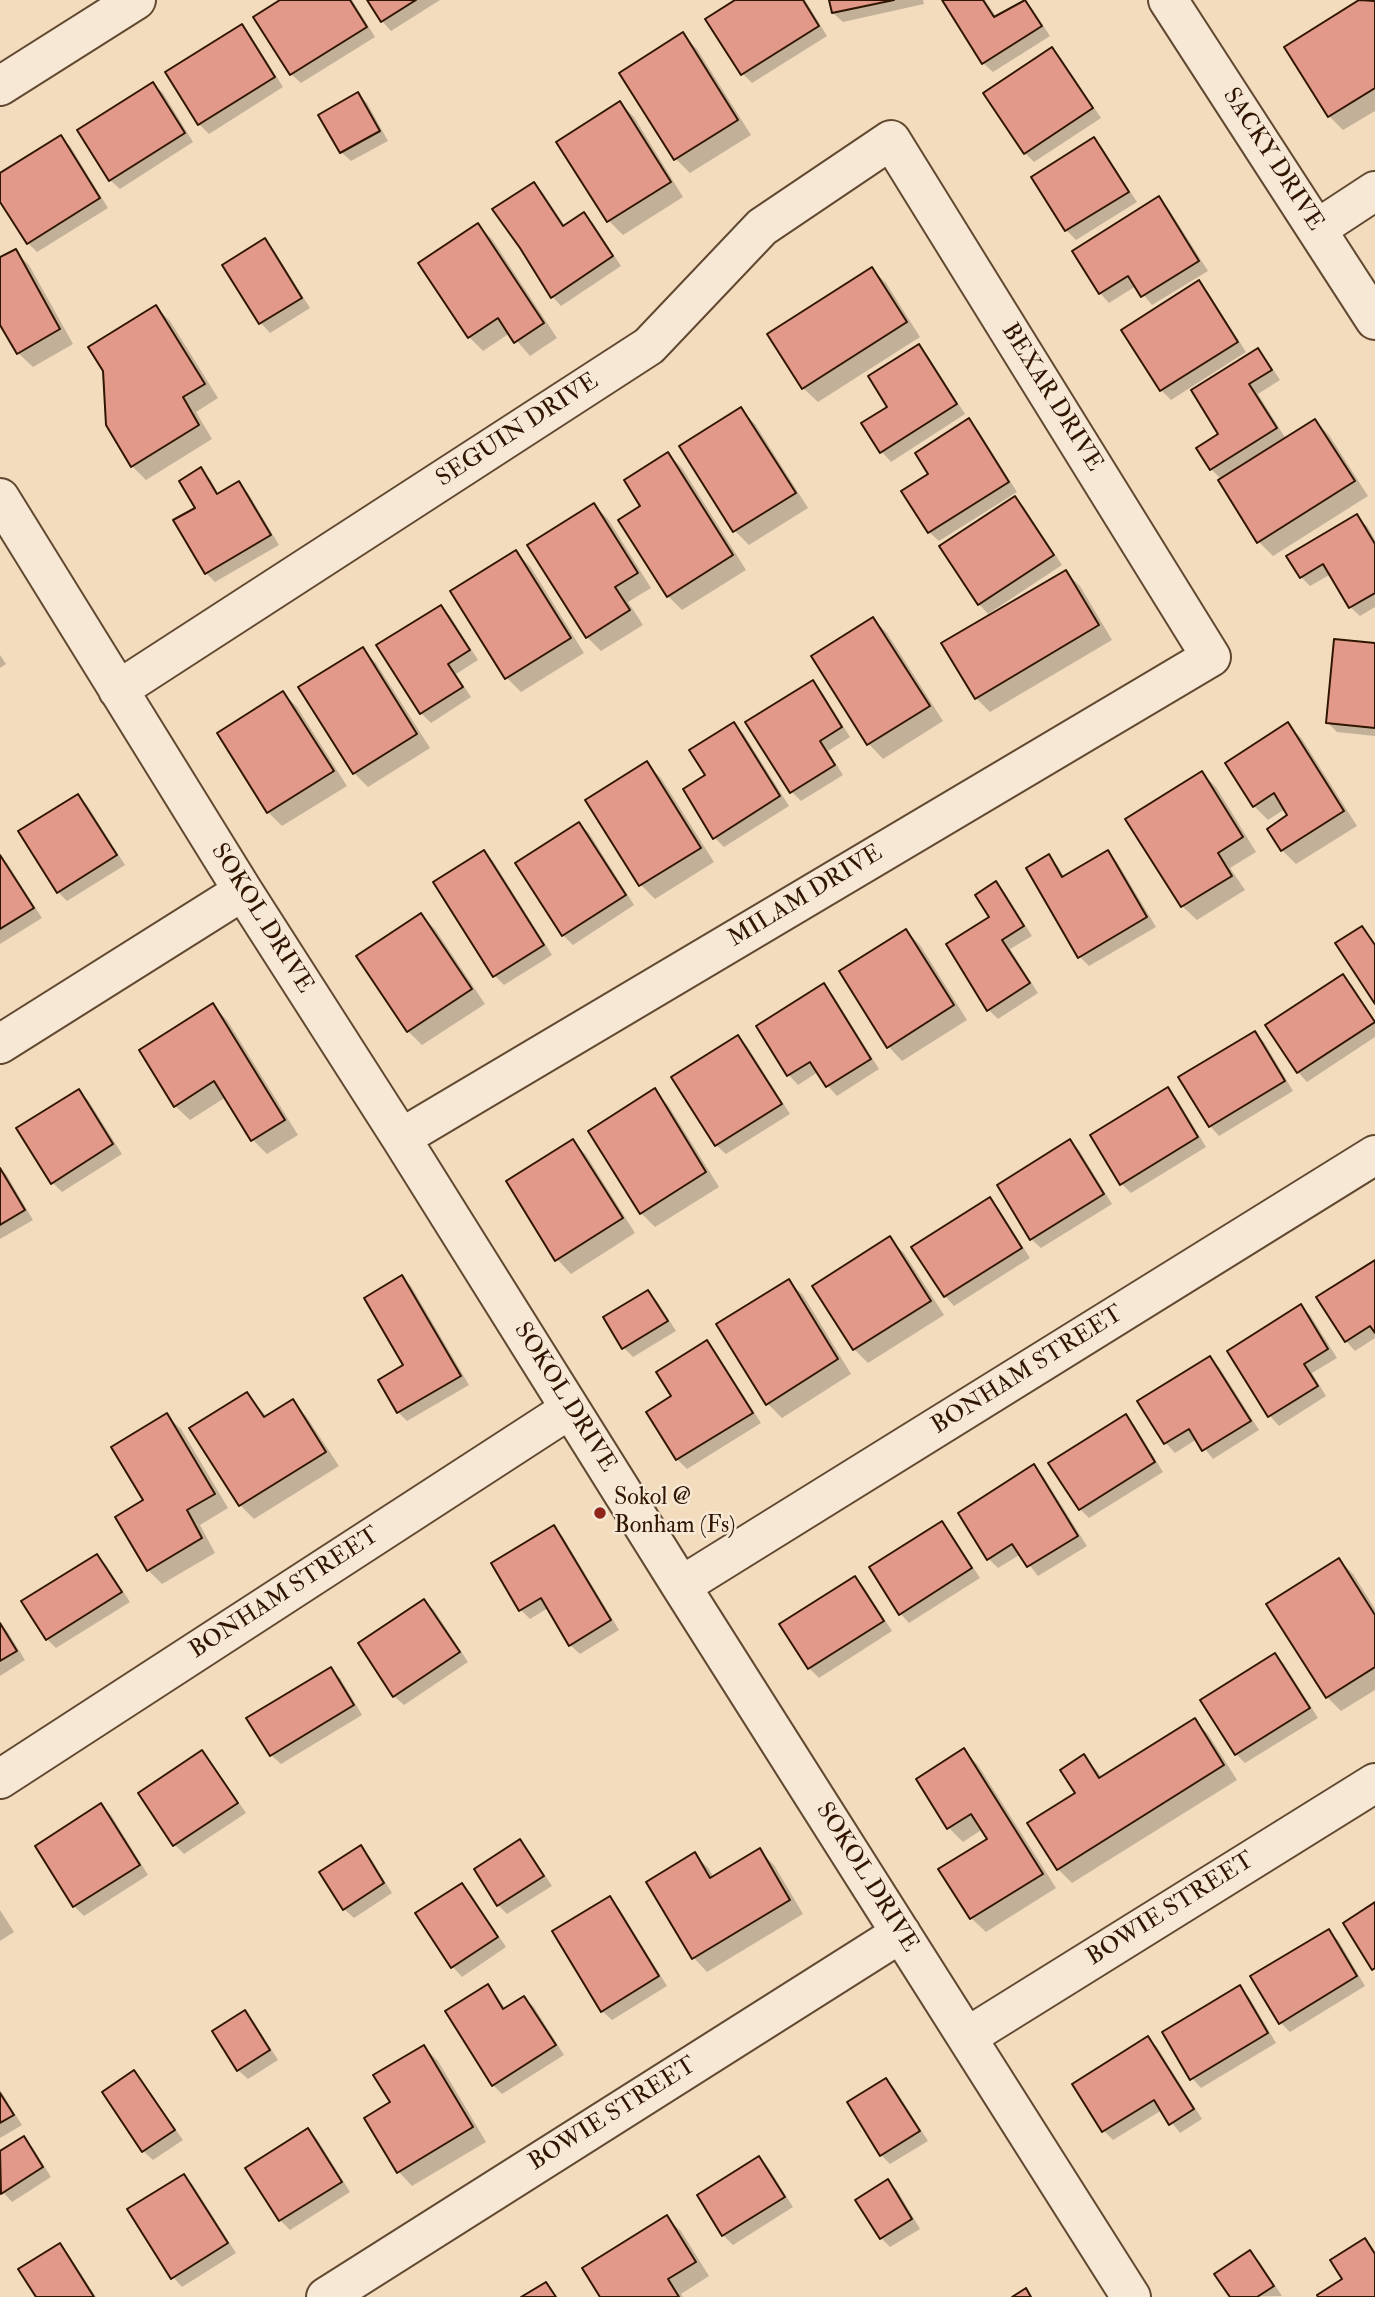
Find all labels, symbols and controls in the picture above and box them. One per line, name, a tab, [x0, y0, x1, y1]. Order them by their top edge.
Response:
street label: SACKY DRIVE	[1215, 83, 1329, 237]
street label: BEXAR DRIVE	[994, 319, 1108, 477]
street label: SEGUIN DRIVE	[432, 368, 604, 494]
street label: SOKOL DRIVE	[204, 839, 318, 999]
street label: MILAM DRIVE	[724, 840, 888, 954]
street label: BONHAM STREET	[927, 1300, 1129, 1442]
street label: SOKOL DRIVE	[507, 1318, 621, 1478]
place label: Sokol @ Bonham (Fs)	[614, 1485, 735, 1541]
marker: Sokol @ Bonham (Fs)	[592, 1505, 608, 1521]
street label: BONHAM STREET	[185, 1522, 385, 1666]
street label: SOKOL DRIVE	[809, 1798, 923, 1958]
street label: BOWIE STREET	[1082, 1847, 1260, 1973]
street label: BOWIE STREET	[524, 2052, 702, 2178]

